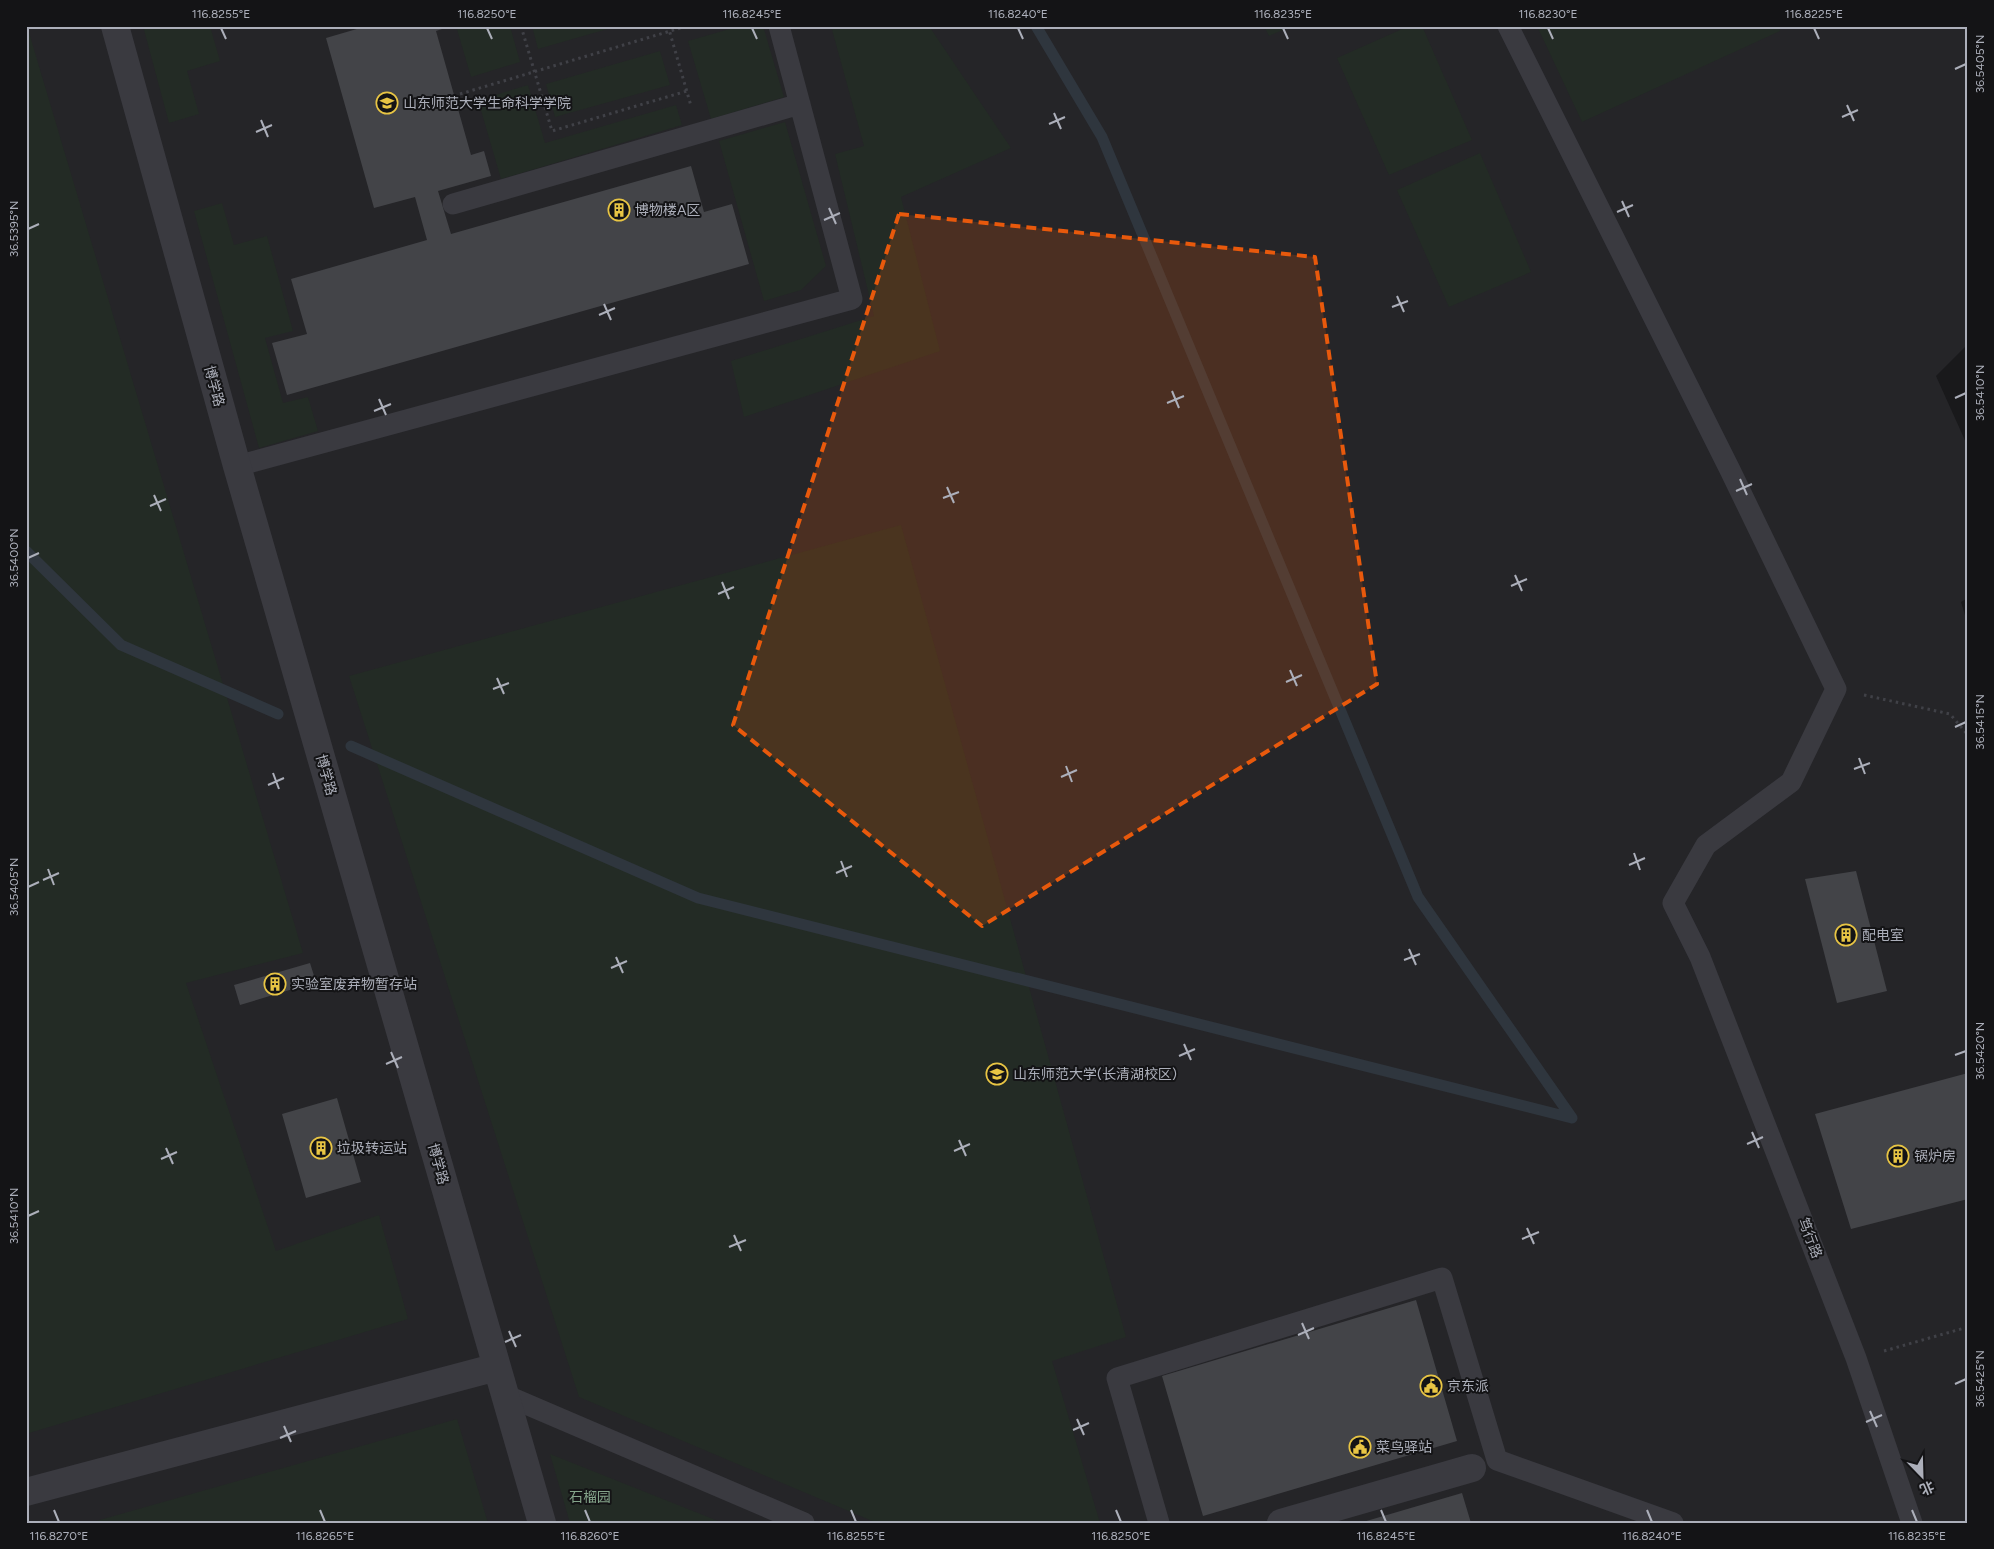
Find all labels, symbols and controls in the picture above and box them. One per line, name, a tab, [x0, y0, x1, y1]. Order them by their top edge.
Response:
text: 116.8255°E	[192, 7, 250, 21]
text: 116.8250°E	[457, 7, 517, 21]
text: 116.8245°E	[722, 7, 782, 21]
text: 116.8240°E	[988, 7, 1048, 21]
text: 116.8235°E	[1254, 7, 1312, 21]
text: 116.8230°E	[1518, 7, 1578, 21]
text: 116.8225°E	[1785, 7, 1843, 21]
text: 36.5405°N	[1973, 35, 1987, 93]
school or university icon: 山东师范大学生命科学学院	[375, 91, 399, 115]
place label: 山东师范大学生命科学学院	[403, 95, 571, 112]
building icon: 博物楼A区	[607, 198, 631, 222]
text: 36.5395°N	[7, 201, 21, 257]
place label: 博物楼A区	[635, 202, 700, 219]
street label: 博学路	[200, 364, 228, 408]
text: 36.5410°N	[1973, 365, 1987, 421]
text: 36.5400°N	[7, 528, 21, 588]
text: 36.5415°N	[1973, 694, 1987, 750]
street label: 博学路	[312, 752, 340, 798]
text: 36.5405°N	[7, 858, 21, 916]
building icon: 配电室	[1834, 923, 1858, 947]
place label: 配电室	[1862, 927, 1904, 944]
building icon: 实验室废弃物暂存站	[263, 972, 287, 996]
place label: 实验室废弃物暂存站	[291, 976, 417, 993]
text: 36.5420°N	[1973, 1022, 1987, 1080]
school or university icon: 山东师范大学(长清湖校区)	[985, 1062, 1009, 1086]
place label: 山东师范大学(长清湖校区)	[1013, 1066, 1177, 1083]
building icon: 垃圾转运站	[309, 1136, 333, 1160]
place label: 垃圾转运站	[337, 1140, 407, 1157]
street label: 博学路	[424, 1141, 452, 1187]
building icon: 锅炉房	[1886, 1144, 1910, 1168]
place label: 锅炉房	[1914, 1148, 1956, 1165]
text: 36.5410°N	[7, 1188, 21, 1244]
street label: 笃行路	[1795, 1215, 1825, 1261]
text: 36.5425°N	[1973, 1350, 1987, 1408]
public building icon: 京东派	[1419, 1374, 1443, 1398]
place label: 京东派	[1447, 1378, 1489, 1395]
public building icon: 菜鸟驿站	[1348, 1435, 1372, 1459]
place label: 菜鸟驿站	[1376, 1439, 1432, 1456]
north arrow	[1896, 1452, 1946, 1502]
text: 北	[1917, 1477, 1937, 1498]
park label: 石榴园	[569, 1489, 611, 1506]
text: 116.8270°E	[30, 1529, 88, 1543]
text: 116.8265°E	[296, 1529, 354, 1543]
text: 116.8260°E	[560, 1529, 620, 1543]
text: 116.8255°E	[827, 1529, 885, 1543]
text: 116.8250°E	[1091, 1529, 1151, 1543]
text: 116.8245°E	[1356, 1529, 1416, 1543]
text: 116.8240°E	[1622, 1529, 1682, 1543]
text: 116.8235°E	[1888, 1529, 1946, 1543]

